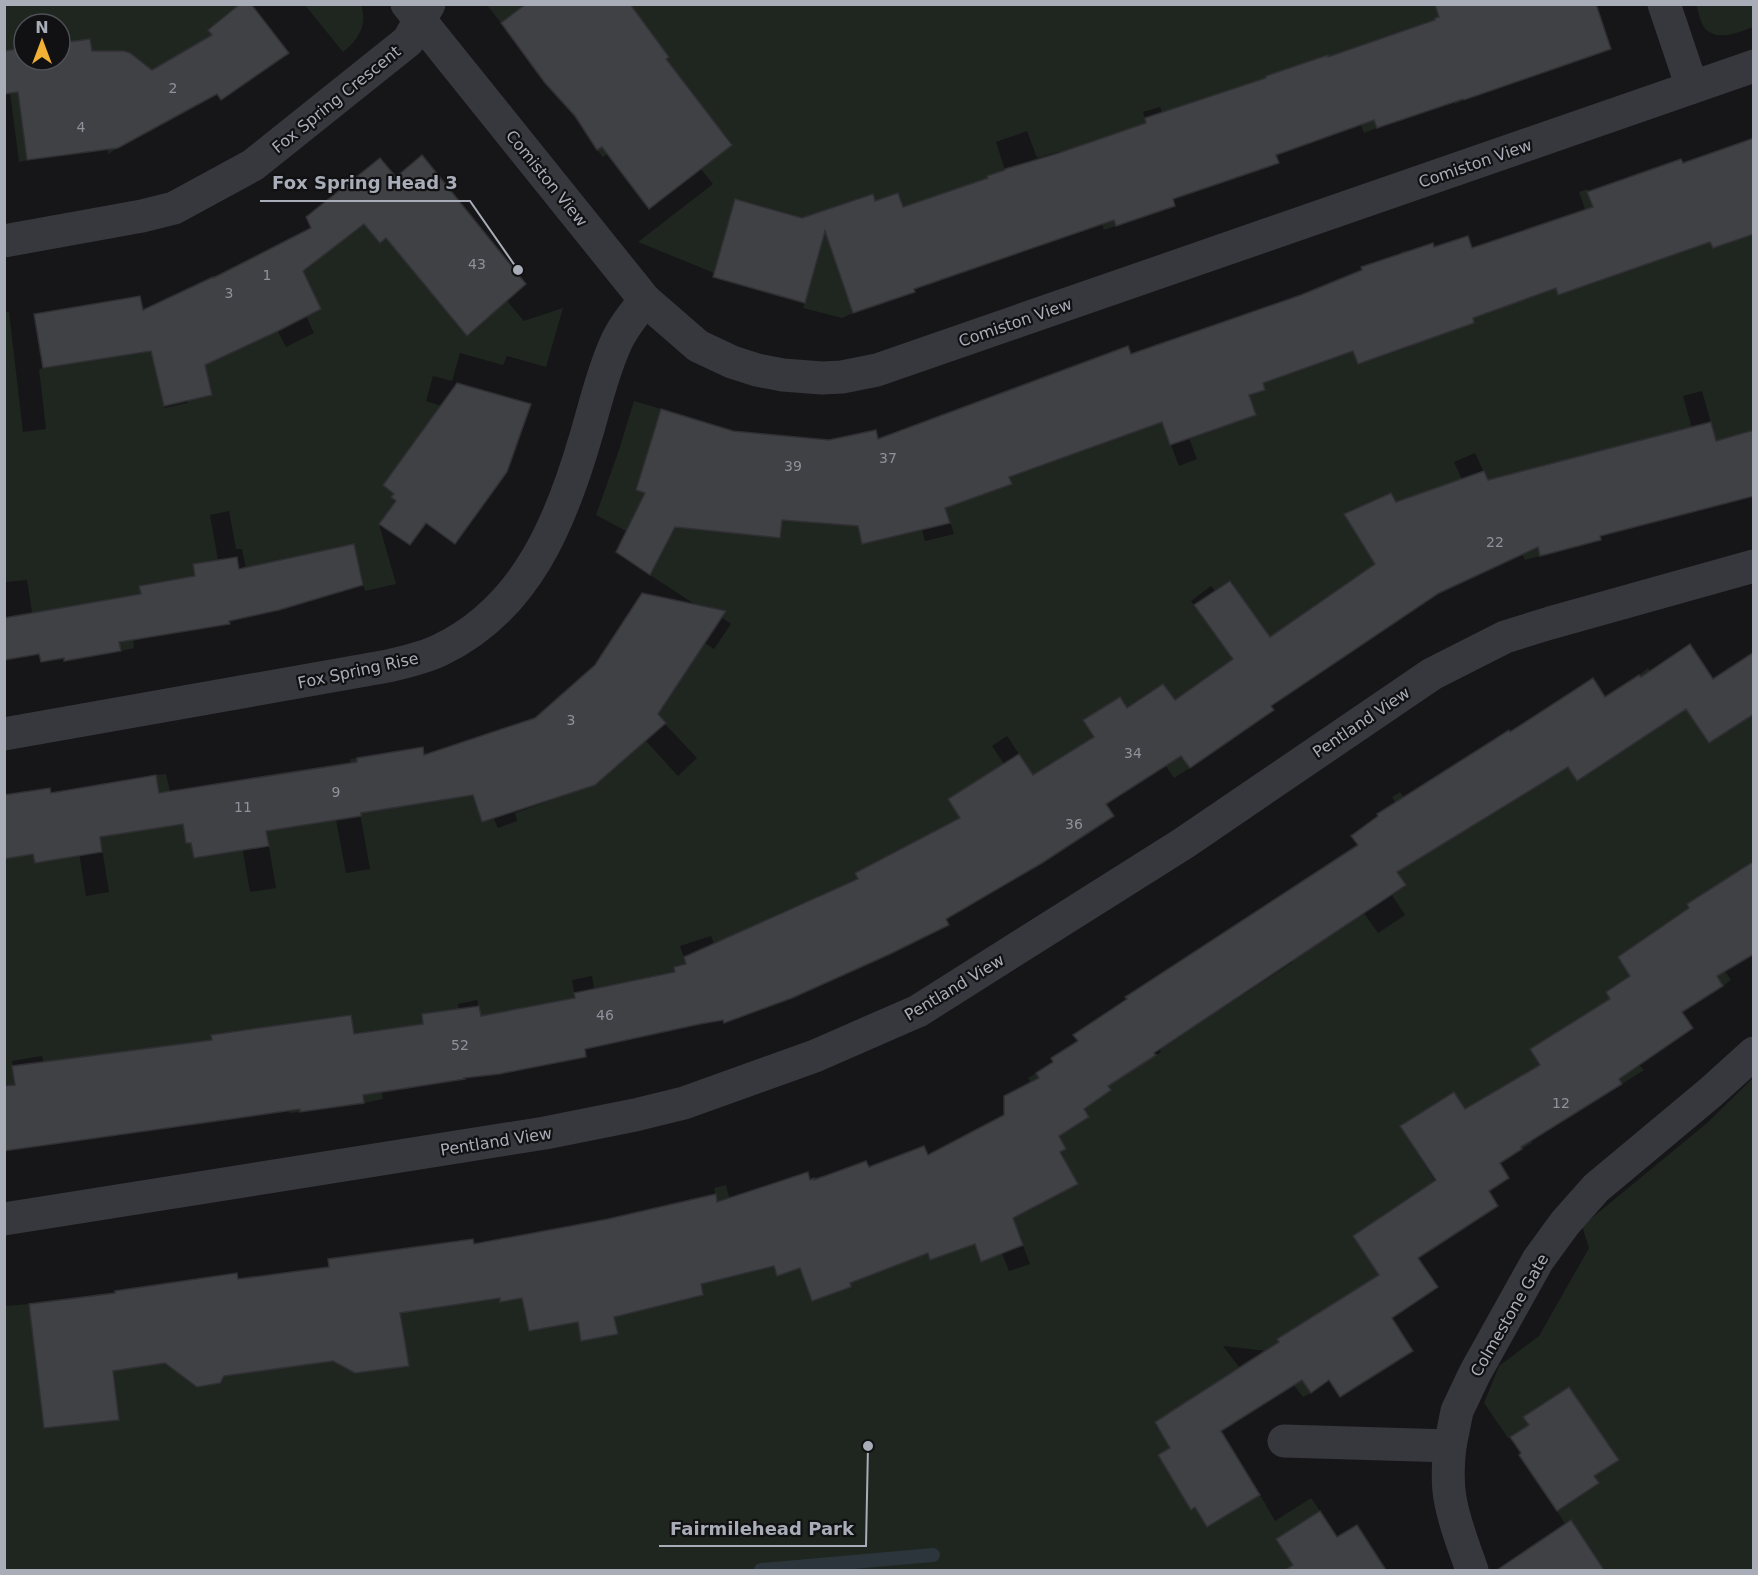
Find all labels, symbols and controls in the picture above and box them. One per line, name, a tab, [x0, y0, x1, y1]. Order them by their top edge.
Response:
north arrow	[12, 12, 72, 72]
text: N	[35, 18, 49, 37]
street label: Fox Spring Crescent	[268, 42, 404, 157]
house number: 2	[169, 80, 177, 96]
house number: 4	[77, 119, 86, 135]
street label: Comiston View	[502, 126, 591, 230]
street label: Comiston View	[1416, 135, 1534, 192]
callout: Fox Spring Head 3	[260, 165, 470, 201]
text: Fox Spring Head 3	[272, 172, 458, 193]
house number: 43	[468, 256, 486, 272]
house number: 1	[263, 267, 271, 283]
house number: 3	[225, 285, 233, 301]
street label: Comiston View	[956, 294, 1074, 351]
house number: 37	[879, 450, 897, 466]
house number: 39	[784, 458, 802, 474]
house number: 22	[1486, 534, 1504, 550]
street label: Fox Spring Rise	[296, 648, 420, 693]
street label: Pentland View	[1309, 683, 1413, 762]
house number: 3	[567, 712, 575, 728]
house number: 34	[1124, 745, 1142, 761]
house number: 9	[332, 784, 340, 800]
house number: 11	[234, 799, 252, 815]
house number: 36	[1065, 816, 1083, 832]
street label: Pentland View	[901, 950, 1008, 1025]
house number: 46	[596, 1007, 614, 1023]
house number: 52	[451, 1037, 469, 1053]
house number: 12	[1552, 1095, 1570, 1111]
street label: Pentland View	[439, 1123, 553, 1160]
street label: Colmestone Gate	[1467, 1250, 1552, 1380]
callout: Fairmilehead Park	[659, 1510, 866, 1546]
text: Fairmilehead Park	[670, 1518, 855, 1539]

